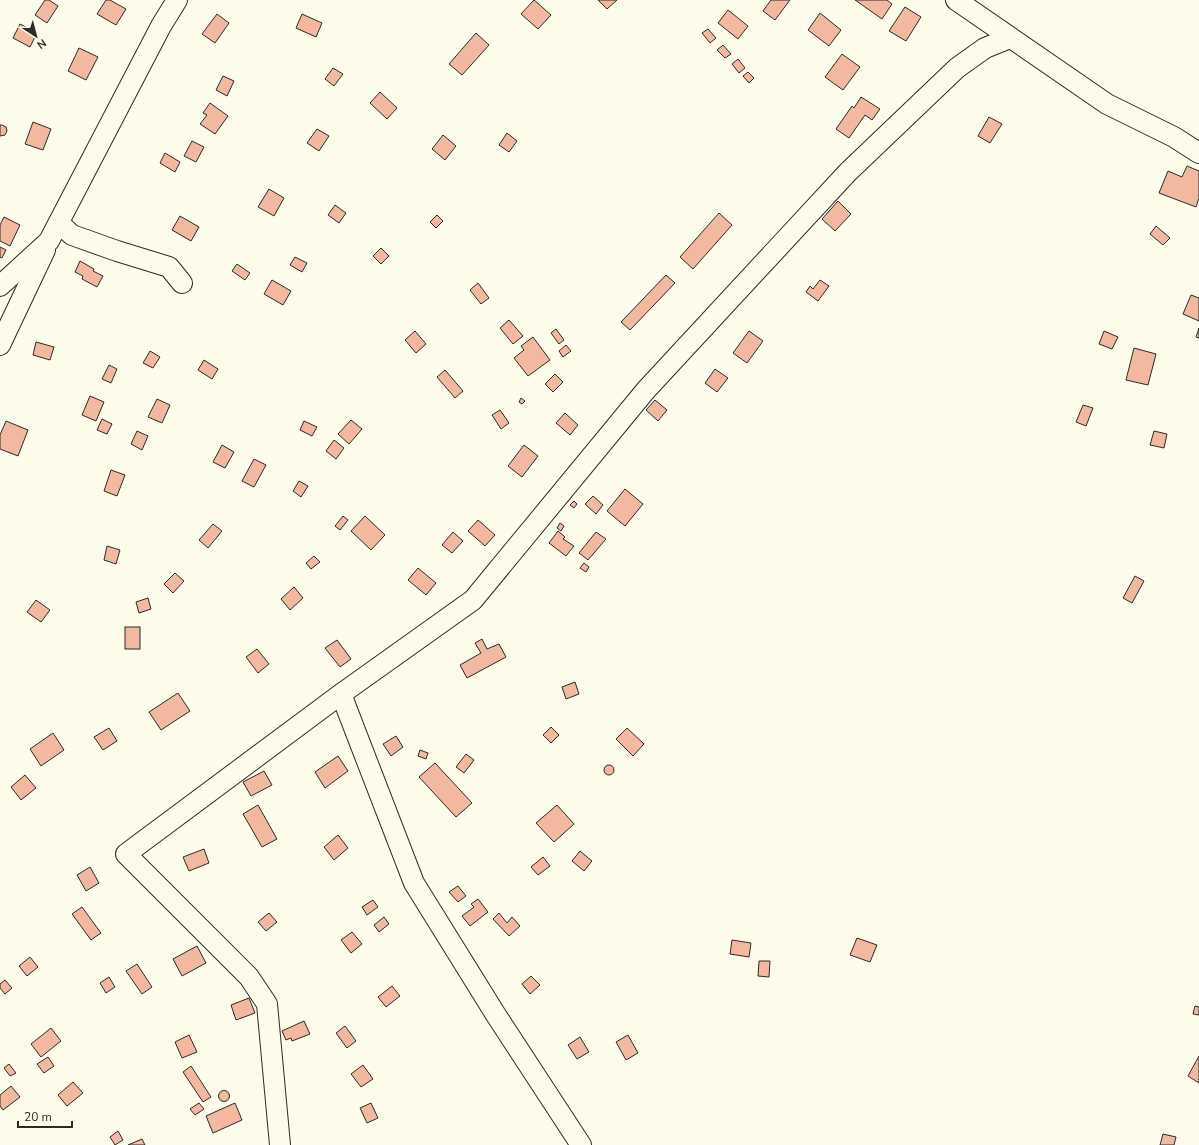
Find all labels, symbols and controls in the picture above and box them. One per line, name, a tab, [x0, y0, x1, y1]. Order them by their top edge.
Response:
north arrow	[16, 16, 56, 56]
text: N	[34, 35, 49, 52]
scale bar	[18, 1103, 72, 1129]
text: 20 m	[24, 1109, 52, 1125]

